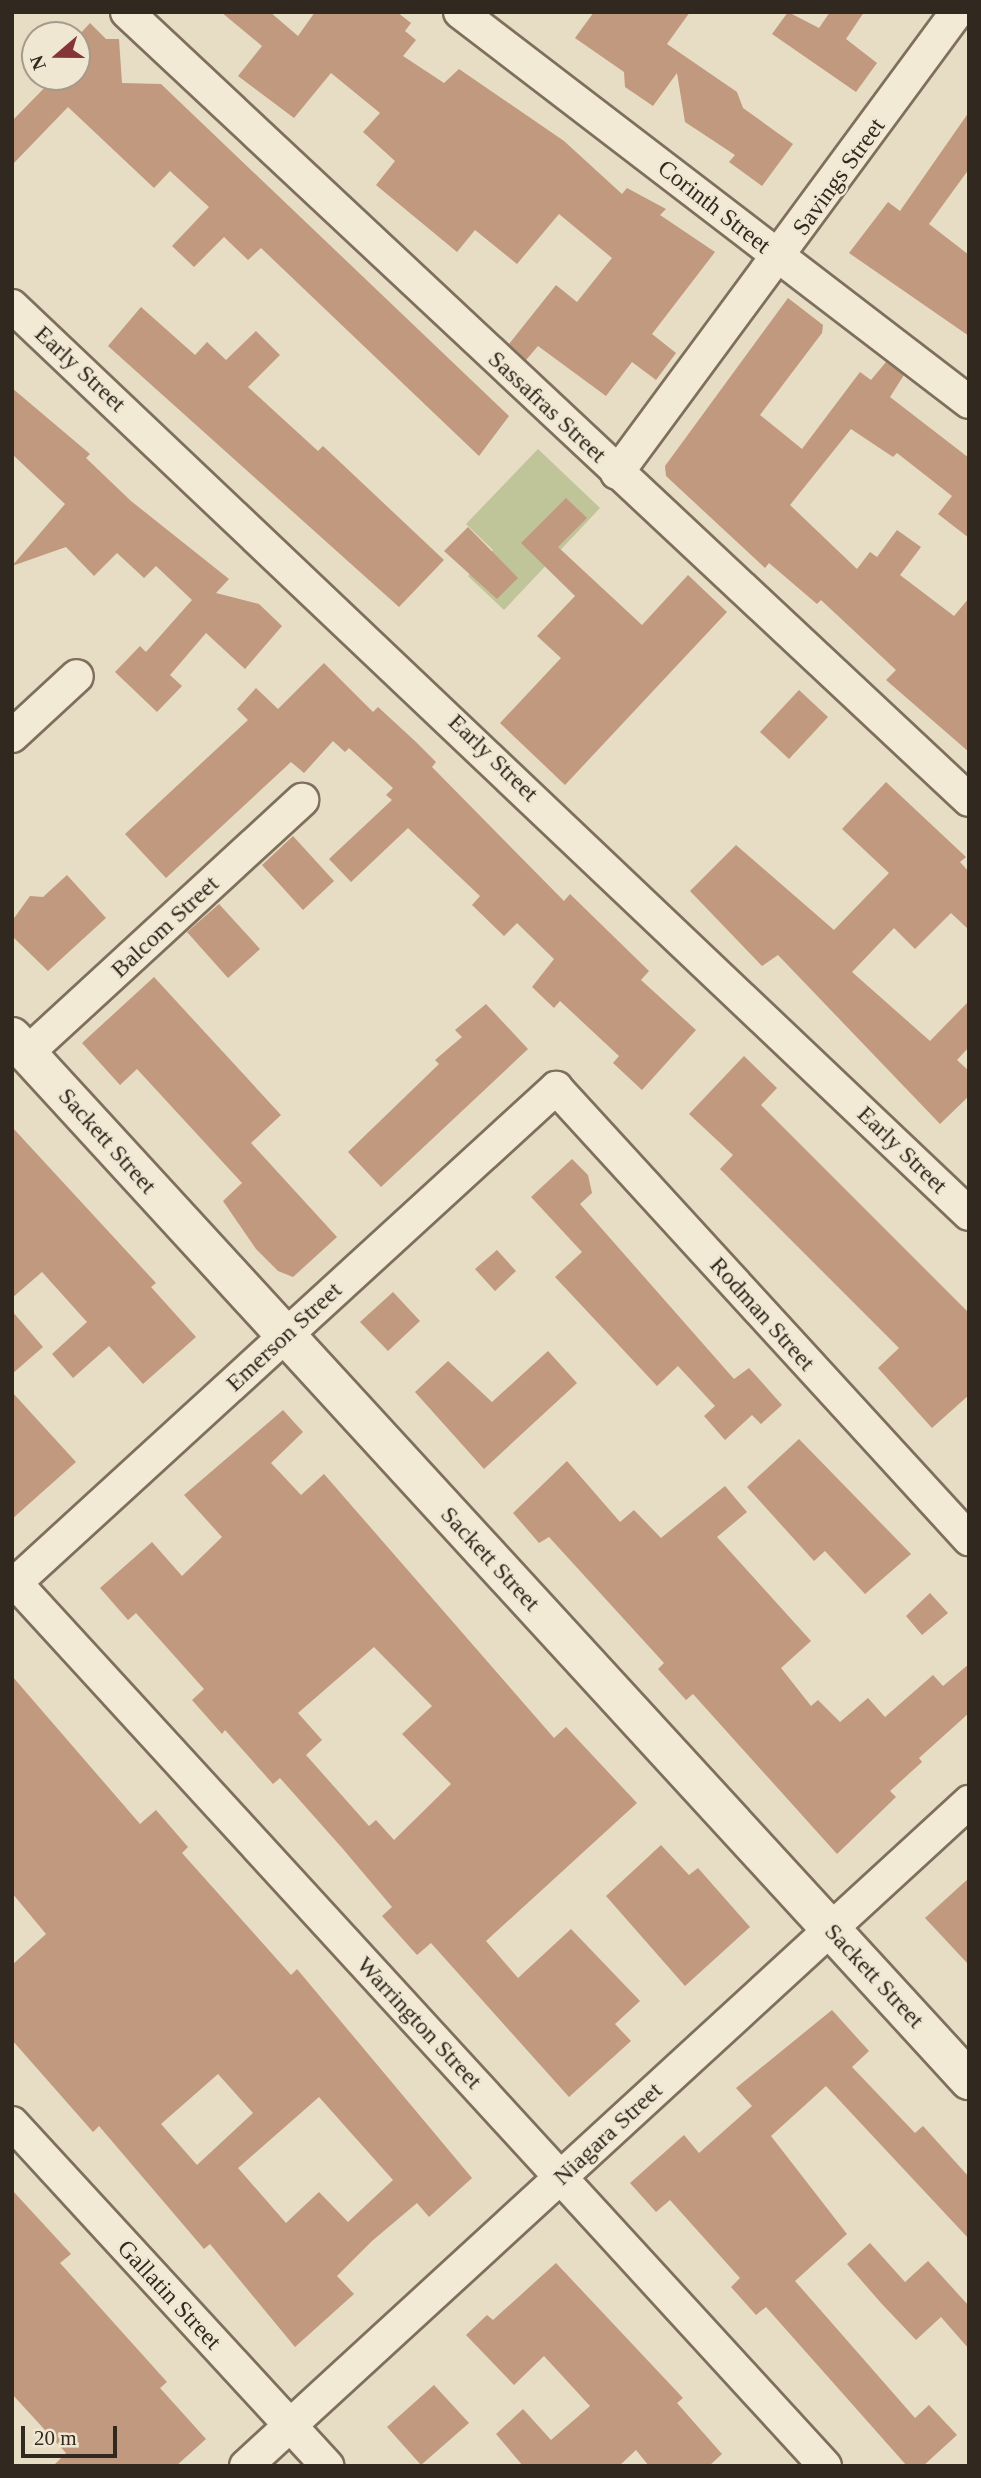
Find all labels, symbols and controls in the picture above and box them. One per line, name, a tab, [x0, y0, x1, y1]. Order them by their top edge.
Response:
north arrow	[21, 21, 91, 91]
text: N	[25, 53, 50, 73]
street label: Savings Street	[787, 113, 891, 241]
street label: Corinth Street	[652, 154, 776, 260]
street label: Early Street	[29, 320, 131, 418]
street label: Sassafras Street	[482, 345, 612, 469]
street label: Early Street	[442, 708, 544, 808]
street label: Balcom Street	[105, 870, 225, 984]
street label: Sackett Street	[52, 1082, 162, 1200]
street label: Early Street	[851, 1100, 953, 1200]
street label: Rodman Street	[703, 1251, 821, 1377]
street label: Emerson Street	[220, 1276, 348, 1398]
street label: Sackett Street	[434, 1501, 546, 1617]
street label: Sackett Street	[818, 1918, 930, 2034]
street label: Warrington Street	[350, 1951, 488, 2095]
street label: Niagara Street	[548, 2076, 668, 2192]
street label: Gallatin Street	[111, 2234, 227, 2356]
scale bar	[24, 2412, 121, 2456]
text: 20 m	[34, 2426, 77, 2450]

